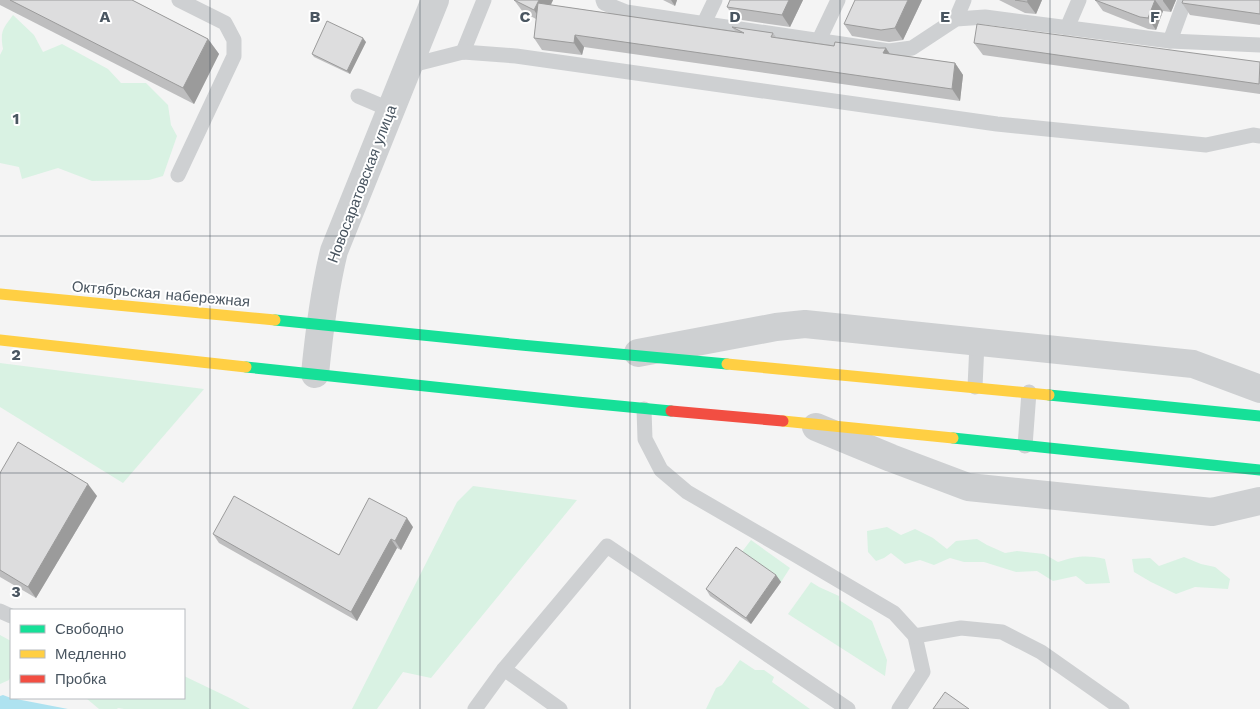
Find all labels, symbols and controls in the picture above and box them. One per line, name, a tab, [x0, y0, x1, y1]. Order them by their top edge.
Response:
text: A	[100, 7, 111, 26]
text: B	[310, 7, 321, 26]
text: C	[520, 7, 531, 26]
text: D	[729, 7, 741, 26]
text: E	[940, 7, 950, 26]
text: F	[1150, 7, 1160, 26]
street label: Новосаратовская улица	[324, 102, 401, 265]
text: 1	[13, 109, 19, 128]
street label: Октябрьская набережная	[71, 277, 251, 311]
text: 2	[11, 345, 21, 364]
text: 3	[11, 582, 21, 601]
legend	[10, 609, 185, 699]
text: Свободно	[55, 620, 124, 638]
text: Медленно	[55, 645, 126, 663]
text: Пробка	[55, 670, 107, 688]

